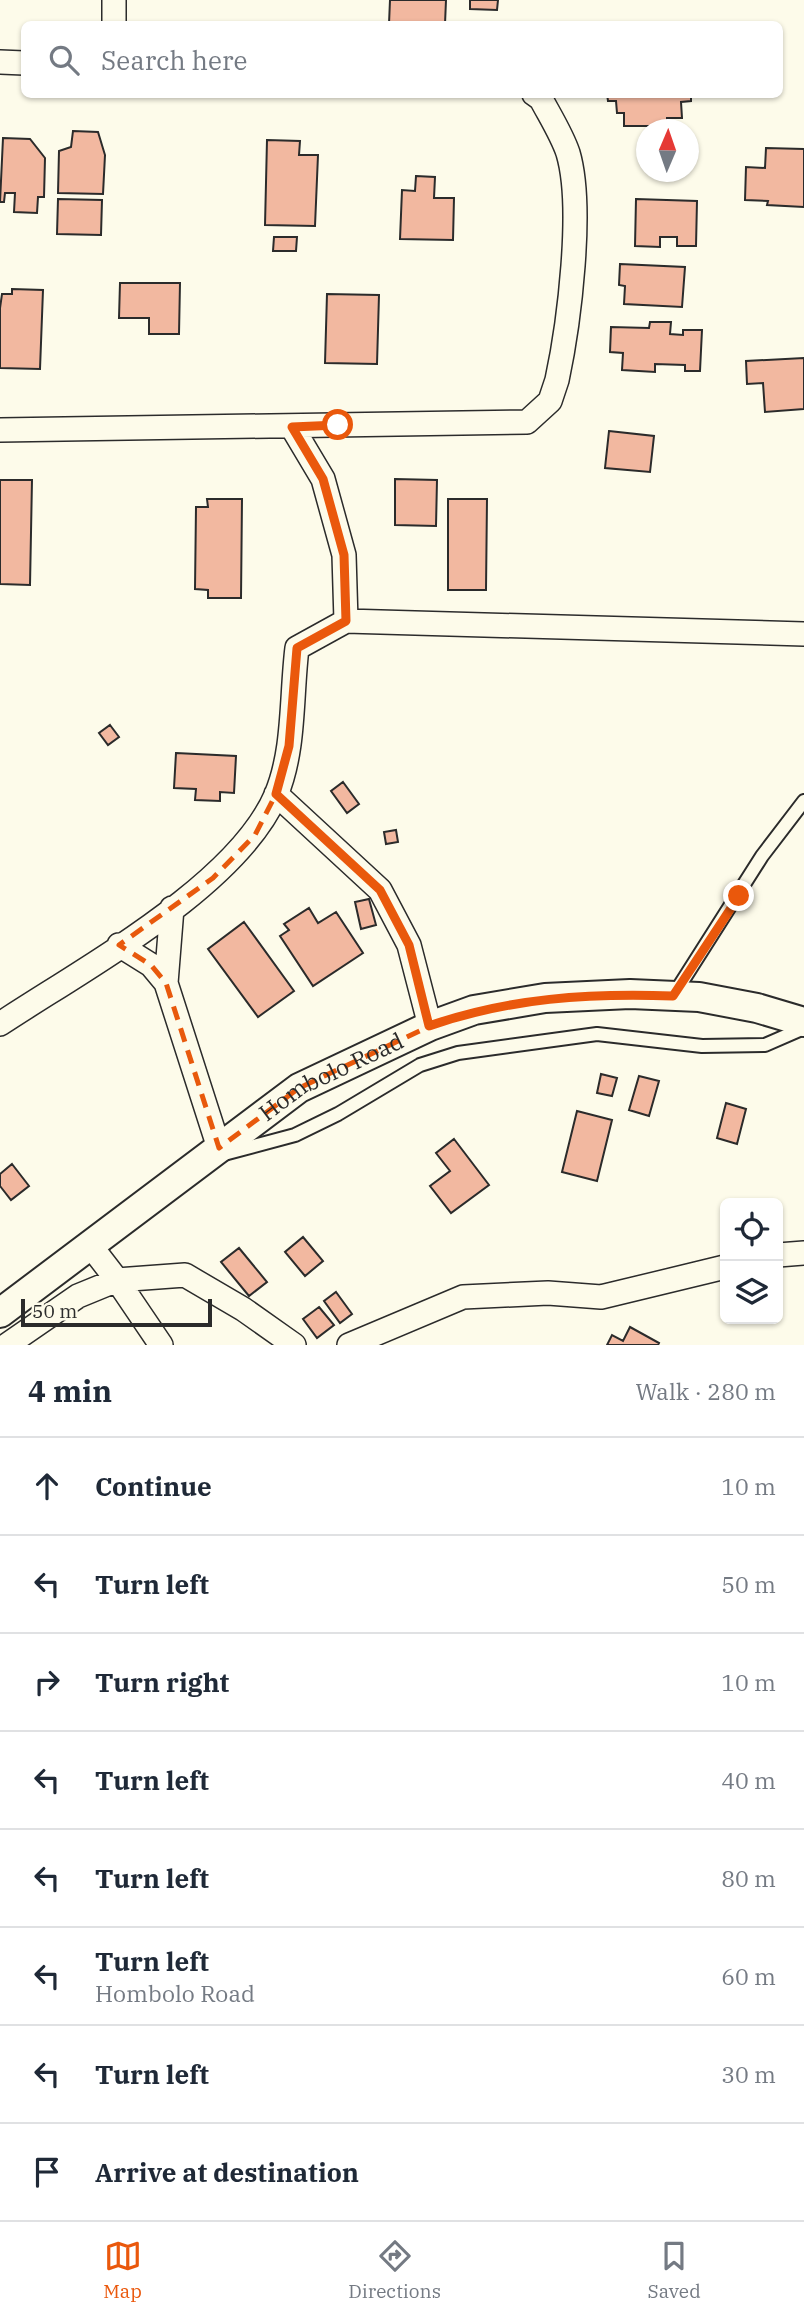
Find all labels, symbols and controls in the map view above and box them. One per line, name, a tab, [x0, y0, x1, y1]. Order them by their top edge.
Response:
search box	[21, 21, 783, 98]
icon: search	[45, 41, 83, 79]
text: Search here	[101, 43, 247, 77]
north arrow	[636, 119, 699, 182]
route start	[322, 409, 353, 440]
route end	[723, 880, 754, 911]
street label: Hombolo Road	[252, 1025, 408, 1127]
map controls	[720, 1198, 783, 1324]
button: locate	[720, 1198, 783, 1261]
button: layers	[720, 1261, 783, 1324]
scale bar	[21, 1296, 212, 1328]
text: 50 m	[32, 1299, 77, 1323]
text: 4 min	[28, 1371, 112, 1410]
text: Walk · 280 m	[635, 1376, 776, 1406]
icon: ahead	[28, 1467, 66, 1505]
text: Continue	[95, 1469, 212, 1503]
text: 10 m	[721, 1471, 776, 1501]
icon: left	[28, 1565, 66, 1603]
text: Turn left	[95, 1567, 209, 1601]
text: 50 m	[721, 1569, 776, 1599]
icon: right	[28, 1663, 66, 1701]
text: Turn right	[95, 1665, 229, 1699]
text: 10 m	[721, 1667, 776, 1697]
icon: left	[28, 1761, 66, 1799]
text: Turn left	[95, 1763, 209, 1797]
text: 40 m	[721, 1765, 776, 1795]
icon: left	[28, 1859, 66, 1897]
text: Turn left	[95, 1861, 209, 1895]
text: 80 m	[721, 1863, 776, 1893]
text: Turn left	[95, 1944, 209, 1978]
icon: left	[28, 1957, 66, 1995]
text: 60 m	[721, 1961, 776, 1991]
text: Hombolo Road	[95, 1978, 255, 2008]
icon: left	[28, 2055, 66, 2093]
text: Turn left	[95, 2057, 209, 2091]
text: 30 m	[721, 2059, 776, 2089]
icon: arrive	[28, 2153, 66, 2191]
text: Arrive at destination	[95, 2155, 359, 2189]
tab: Map	[103, 2237, 142, 2303]
tab: Directions	[348, 2237, 441, 2303]
tab: Saved	[648, 2237, 701, 2303]

